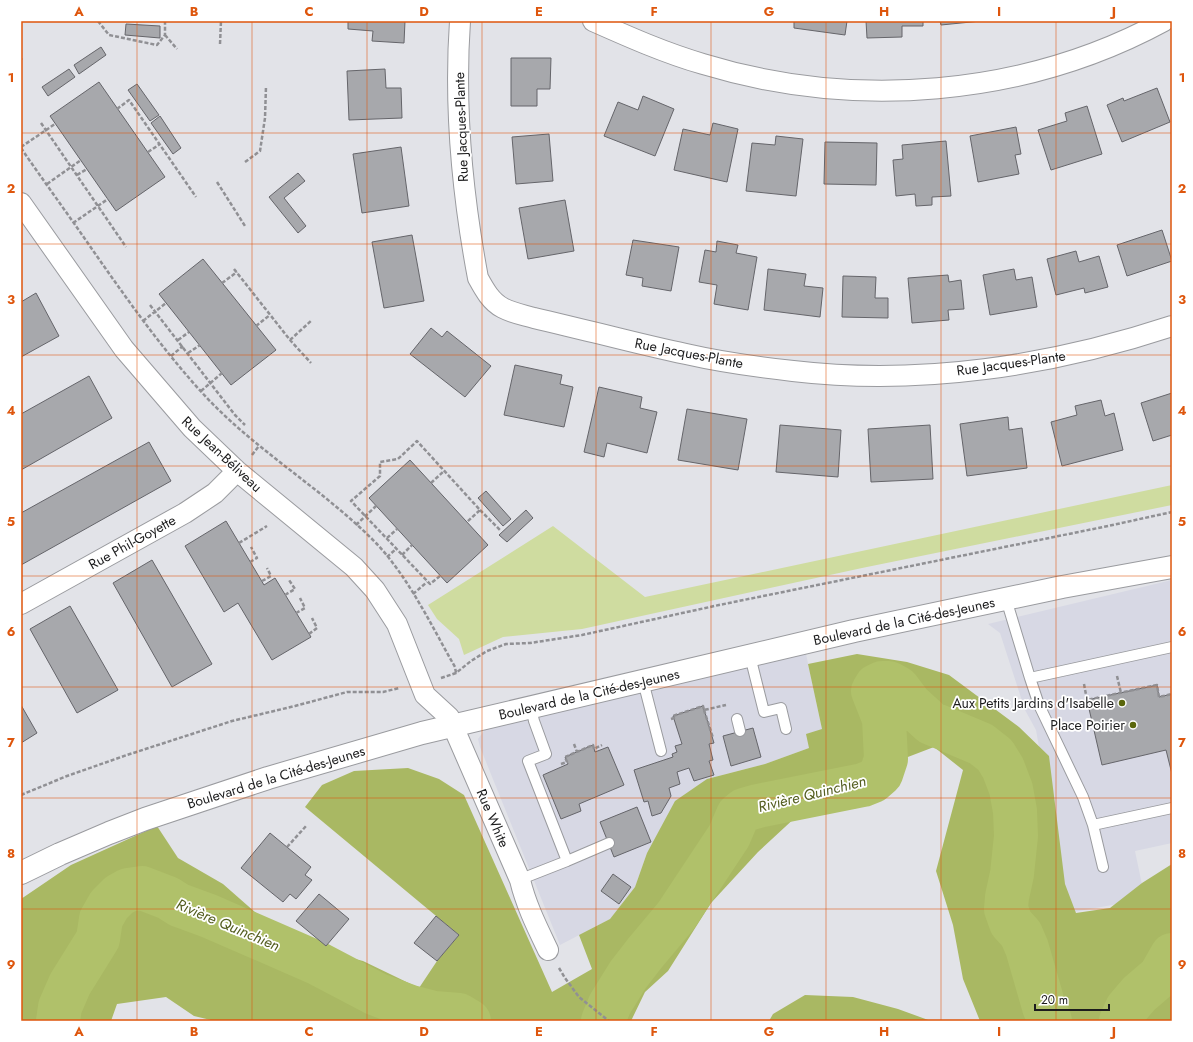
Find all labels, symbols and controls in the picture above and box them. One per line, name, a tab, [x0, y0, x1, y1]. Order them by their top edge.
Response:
text: A	[73, 2, 84, 21]
text: B	[190, 2, 199, 21]
text: C	[304, 2, 314, 21]
text: D	[419, 2, 429, 21]
text: E	[535, 2, 543, 21]
text: F	[650, 2, 658, 21]
text: G	[764, 2, 775, 21]
text: H	[879, 2, 889, 21]
text: I	[997, 2, 1001, 21]
text: J	[1109, 2, 1116, 21]
text: 1	[8, 68, 14, 87]
text: 1	[1179, 68, 1185, 87]
street label: Rue Jacques-Plante	[449, 72, 473, 182]
text: 2	[7, 179, 15, 198]
text: 2	[1178, 179, 1186, 198]
text: 3	[7, 290, 15, 309]
text: 3	[1178, 290, 1186, 309]
street label: Rue Jacques-Plante	[633, 333, 745, 373]
street label: Rue Jacques-Plante	[955, 345, 1067, 381]
text: 4	[6, 401, 16, 420]
text: 4	[1177, 401, 1187, 420]
street label: Rue Jean-Béliveau	[177, 411, 267, 497]
street label: Rue Phil-Goyette	[85, 510, 179, 574]
text: 5	[7, 512, 15, 531]
text: 5	[1178, 512, 1186, 531]
street label: Boulevard de la Cité-des-Jeunes	[811, 592, 997, 650]
text: 6	[7, 622, 16, 641]
text: 6	[1178, 622, 1187, 641]
street label: Boulevard de la Cité-des-Jeunes	[497, 663, 682, 725]
place label: Aux Petits Jardins d'Isabelle	[953, 693, 1114, 713]
marker: Aux Petits Jardins d'Isabelle	[1117, 698, 1127, 708]
place label: Place Poirier	[1050, 715, 1125, 735]
marker: Place Poirier	[1128, 720, 1138, 730]
text: 7	[7, 733, 15, 752]
text: 7	[1178, 733, 1186, 752]
street label: Boulevard de la Cité-des-Jeunes	[185, 740, 368, 814]
water label: Rivière Quinchien	[756, 770, 868, 818]
street label: Rue White	[472, 786, 514, 850]
text: 8	[7, 844, 15, 863]
text: 8	[1178, 844, 1186, 863]
water label: Rivière Quinchien	[173, 893, 283, 957]
text: 9	[7, 955, 16, 974]
text: 9	[1178, 955, 1187, 974]
scale bar	[1035, 986, 1109, 1012]
text: 20 m	[1041, 991, 1068, 1009]
text: A	[73, 1022, 84, 1041]
text: B	[190, 1022, 199, 1041]
text: C	[304, 1022, 314, 1041]
text: D	[419, 1022, 429, 1041]
text: E	[535, 1022, 543, 1041]
text: F	[650, 1022, 658, 1041]
text: G	[764, 1022, 775, 1041]
text: H	[879, 1022, 889, 1041]
text: I	[997, 1022, 1001, 1041]
text: J	[1109, 1022, 1116, 1041]

